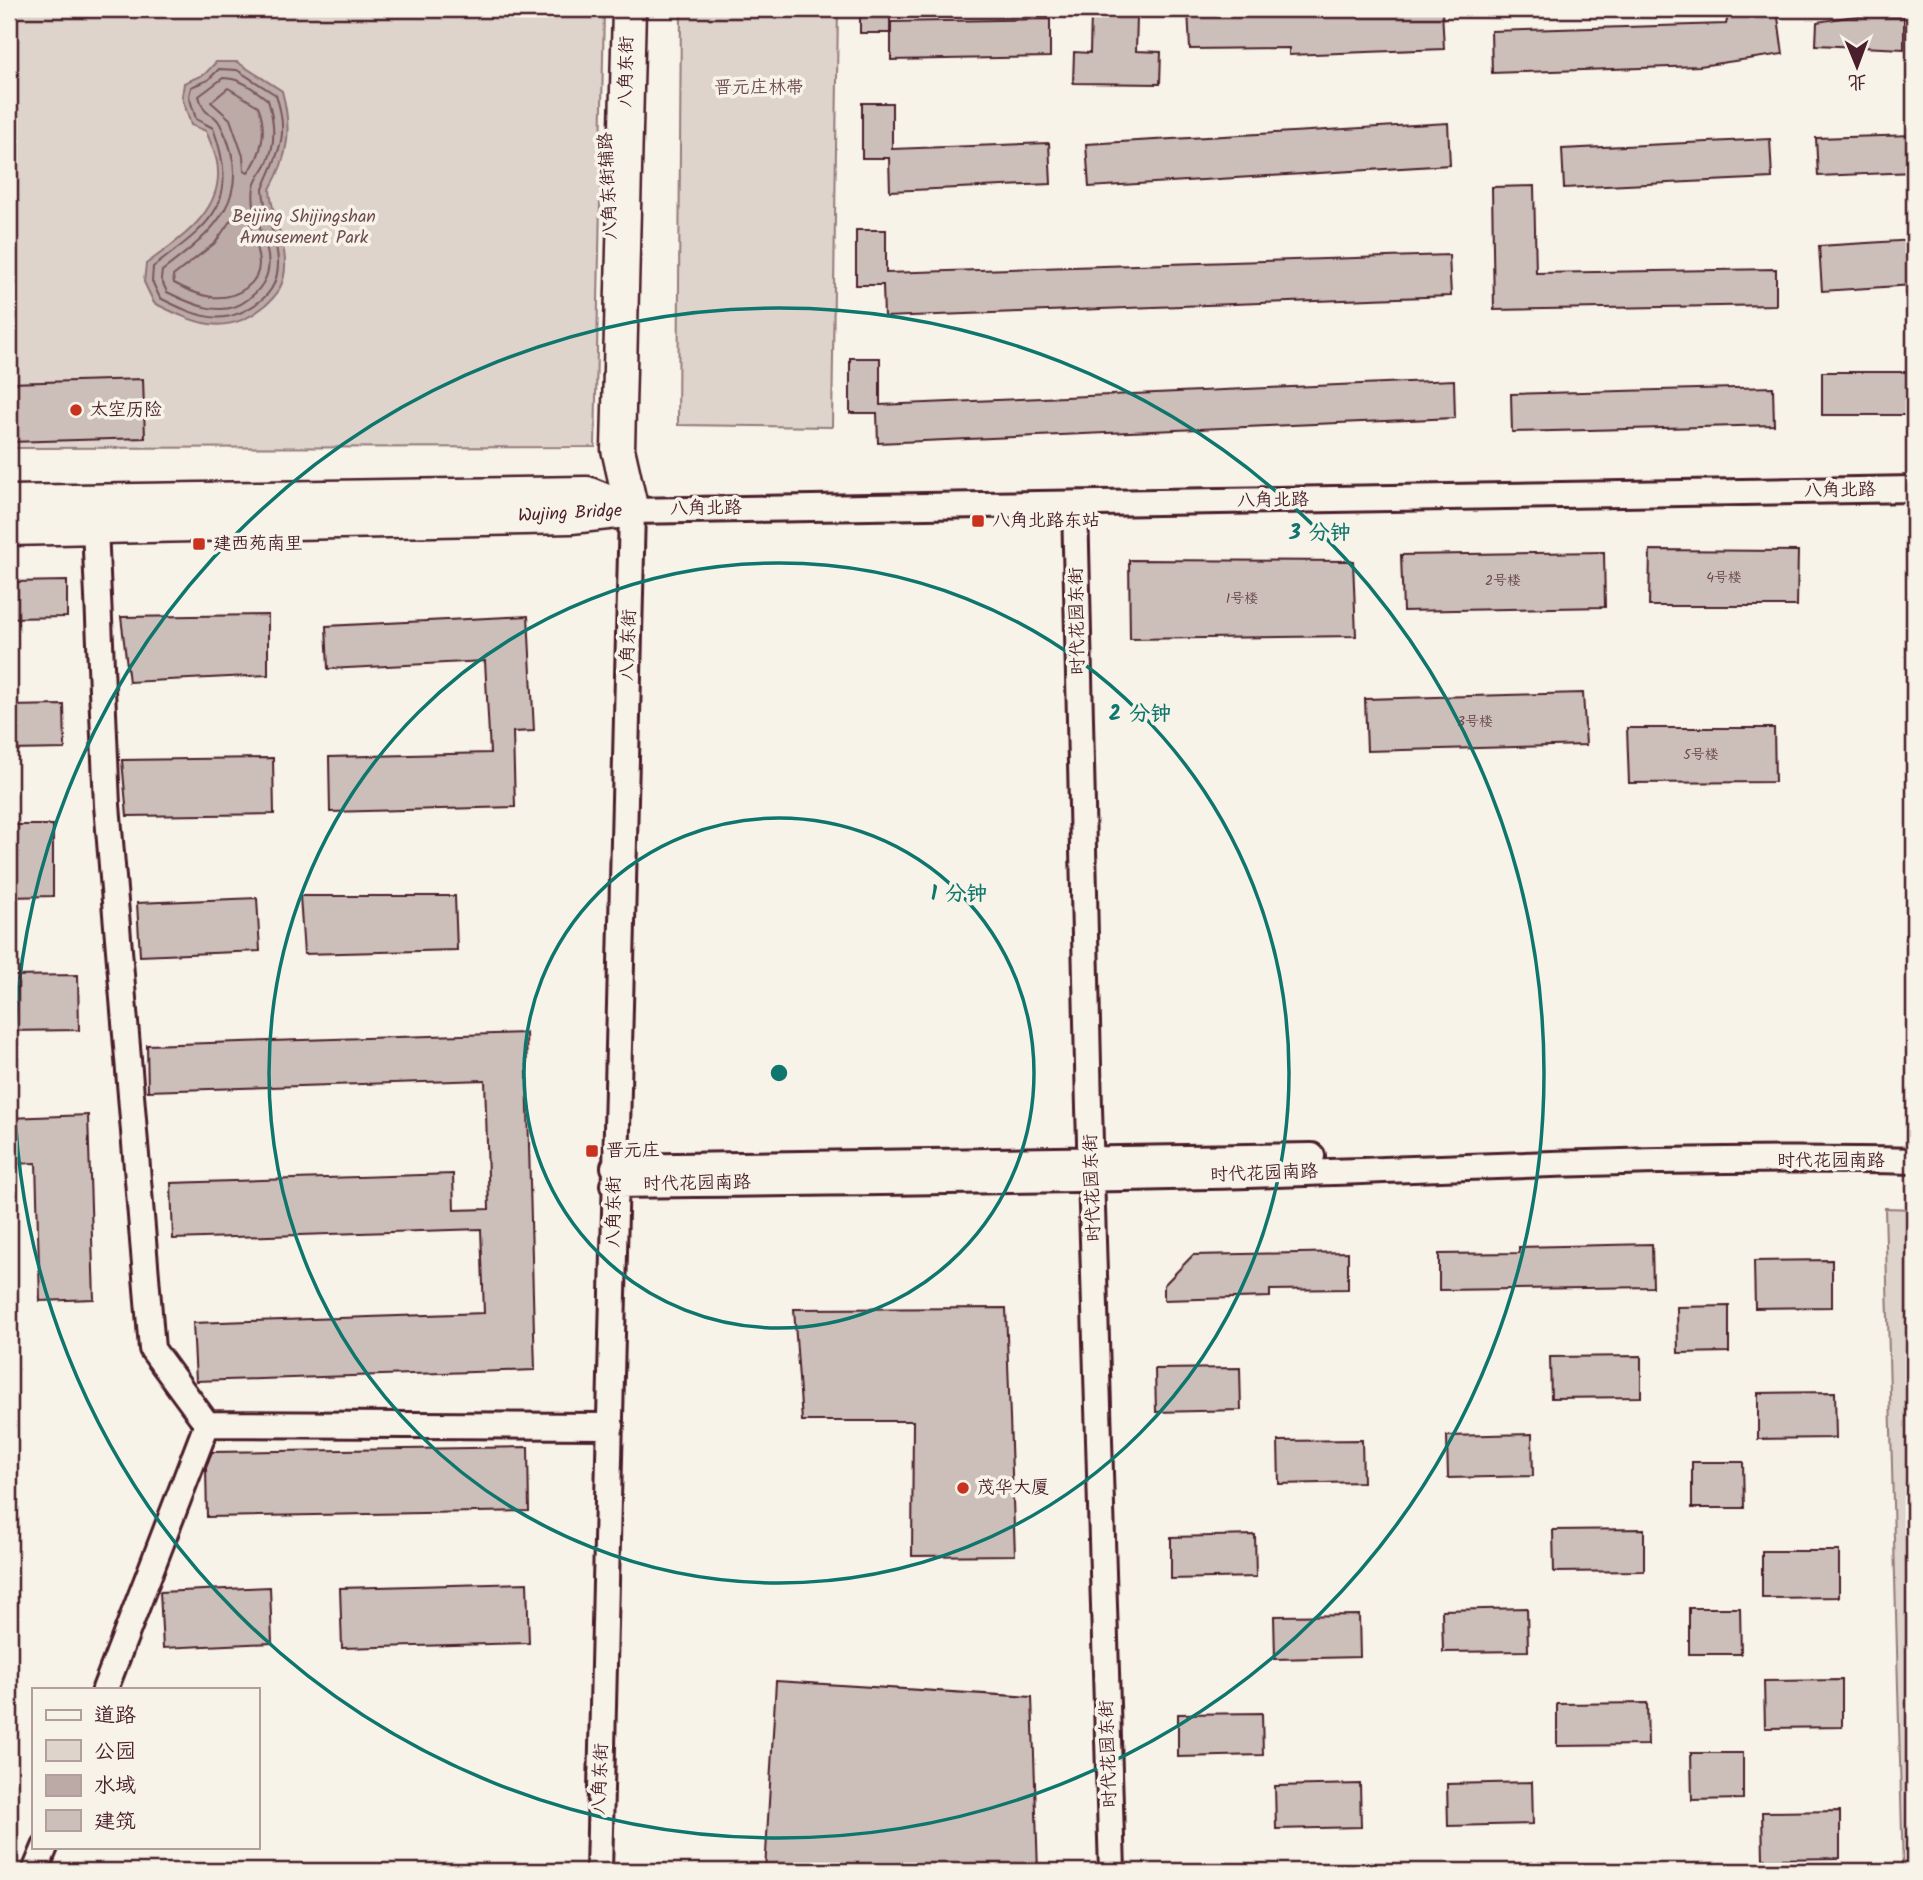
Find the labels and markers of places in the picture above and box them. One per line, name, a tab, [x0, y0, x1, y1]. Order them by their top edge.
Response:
place label: 太空历险	[90, 396, 162, 425]
marker: 太空历险	[68, 402, 84, 418]
place label: 八角北路东站	[992, 507, 1100, 536]
marker: 八角北路东站	[970, 513, 986, 529]
place label: 建西苑南里	[213, 530, 303, 559]
marker: 建西苑南里	[191, 536, 207, 552]
centre of rings	[767, 1061, 791, 1085]
place label: 晋元庄	[606, 1137, 660, 1166]
marker: 晋元庄	[584, 1143, 600, 1159]
place label: 茂华大厦	[977, 1474, 1049, 1503]
marker: 茂华大厦	[955, 1480, 971, 1496]

